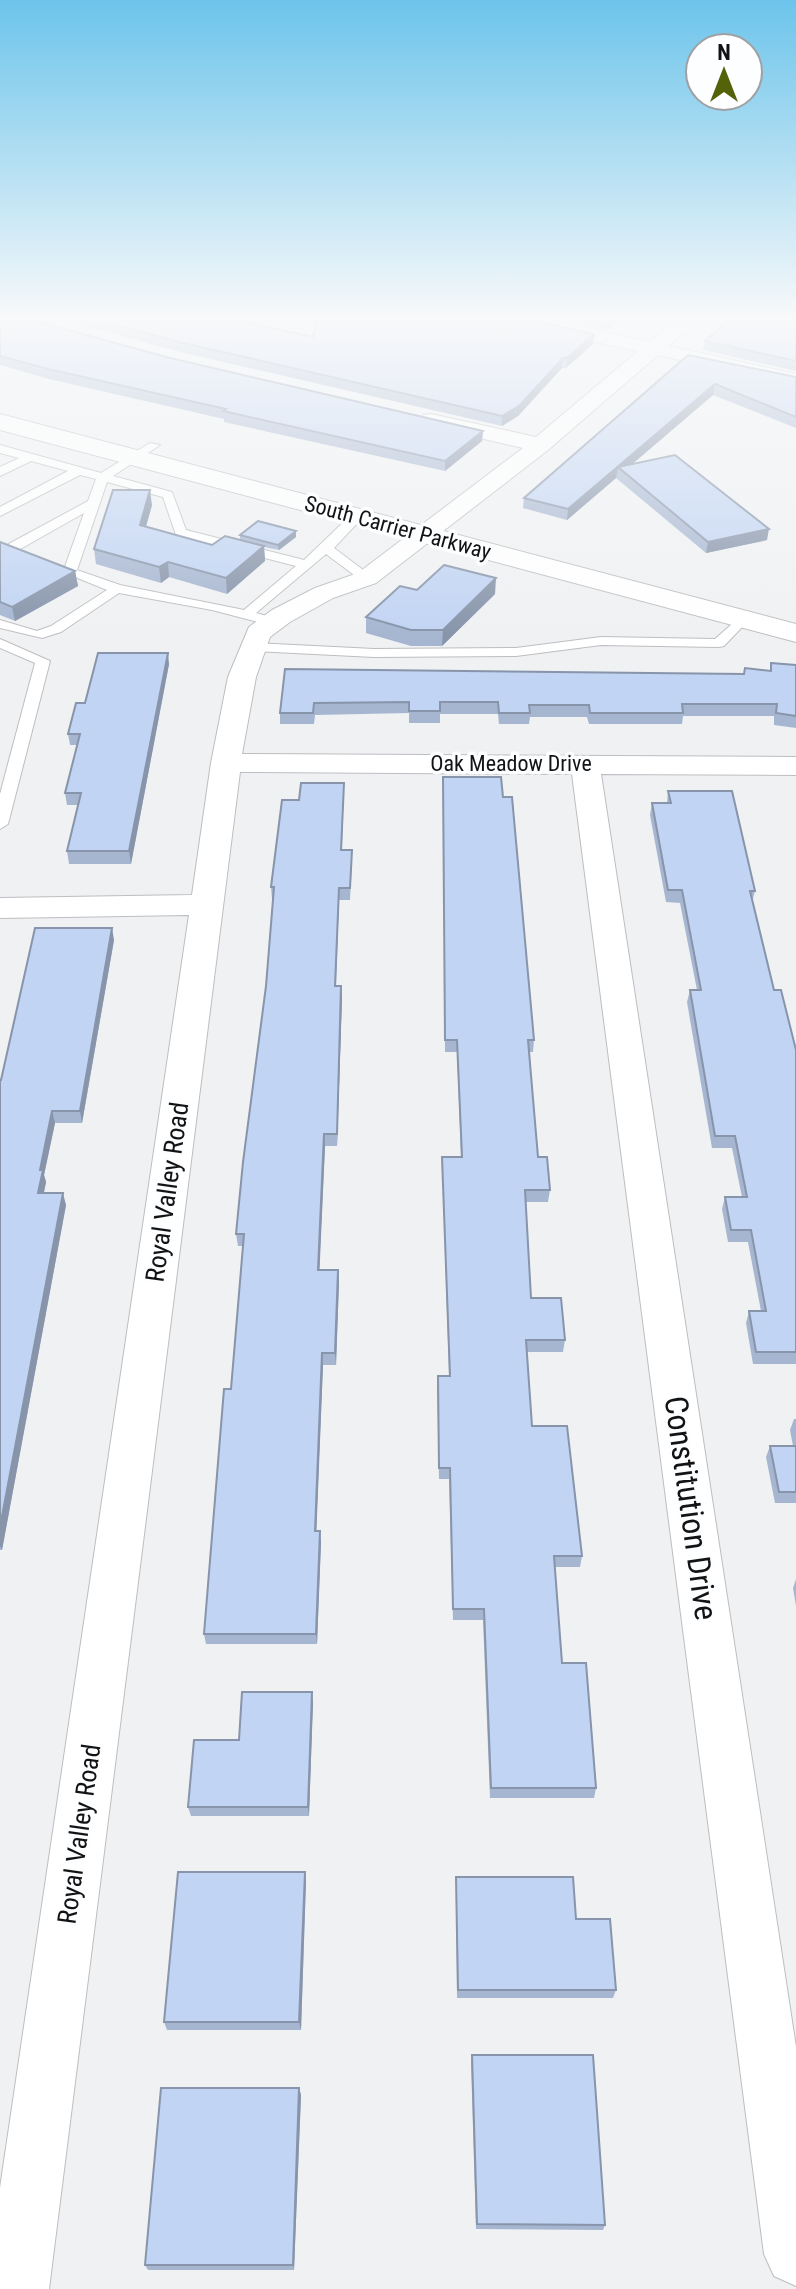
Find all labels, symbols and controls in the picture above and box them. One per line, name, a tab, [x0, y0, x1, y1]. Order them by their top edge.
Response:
north arrow	[684, 32, 764, 112]
text: N	[717, 40, 731, 65]
street label: South Carrier Parkway	[302, 491, 494, 564]
street label: Oak Meadow Drive	[430, 751, 592, 776]
street label: Royal Valley Road	[140, 1100, 194, 1284]
street label: Constitution Drive	[656, 1394, 726, 1622]
street label: Royal Valley Road	[52, 1742, 106, 1926]

